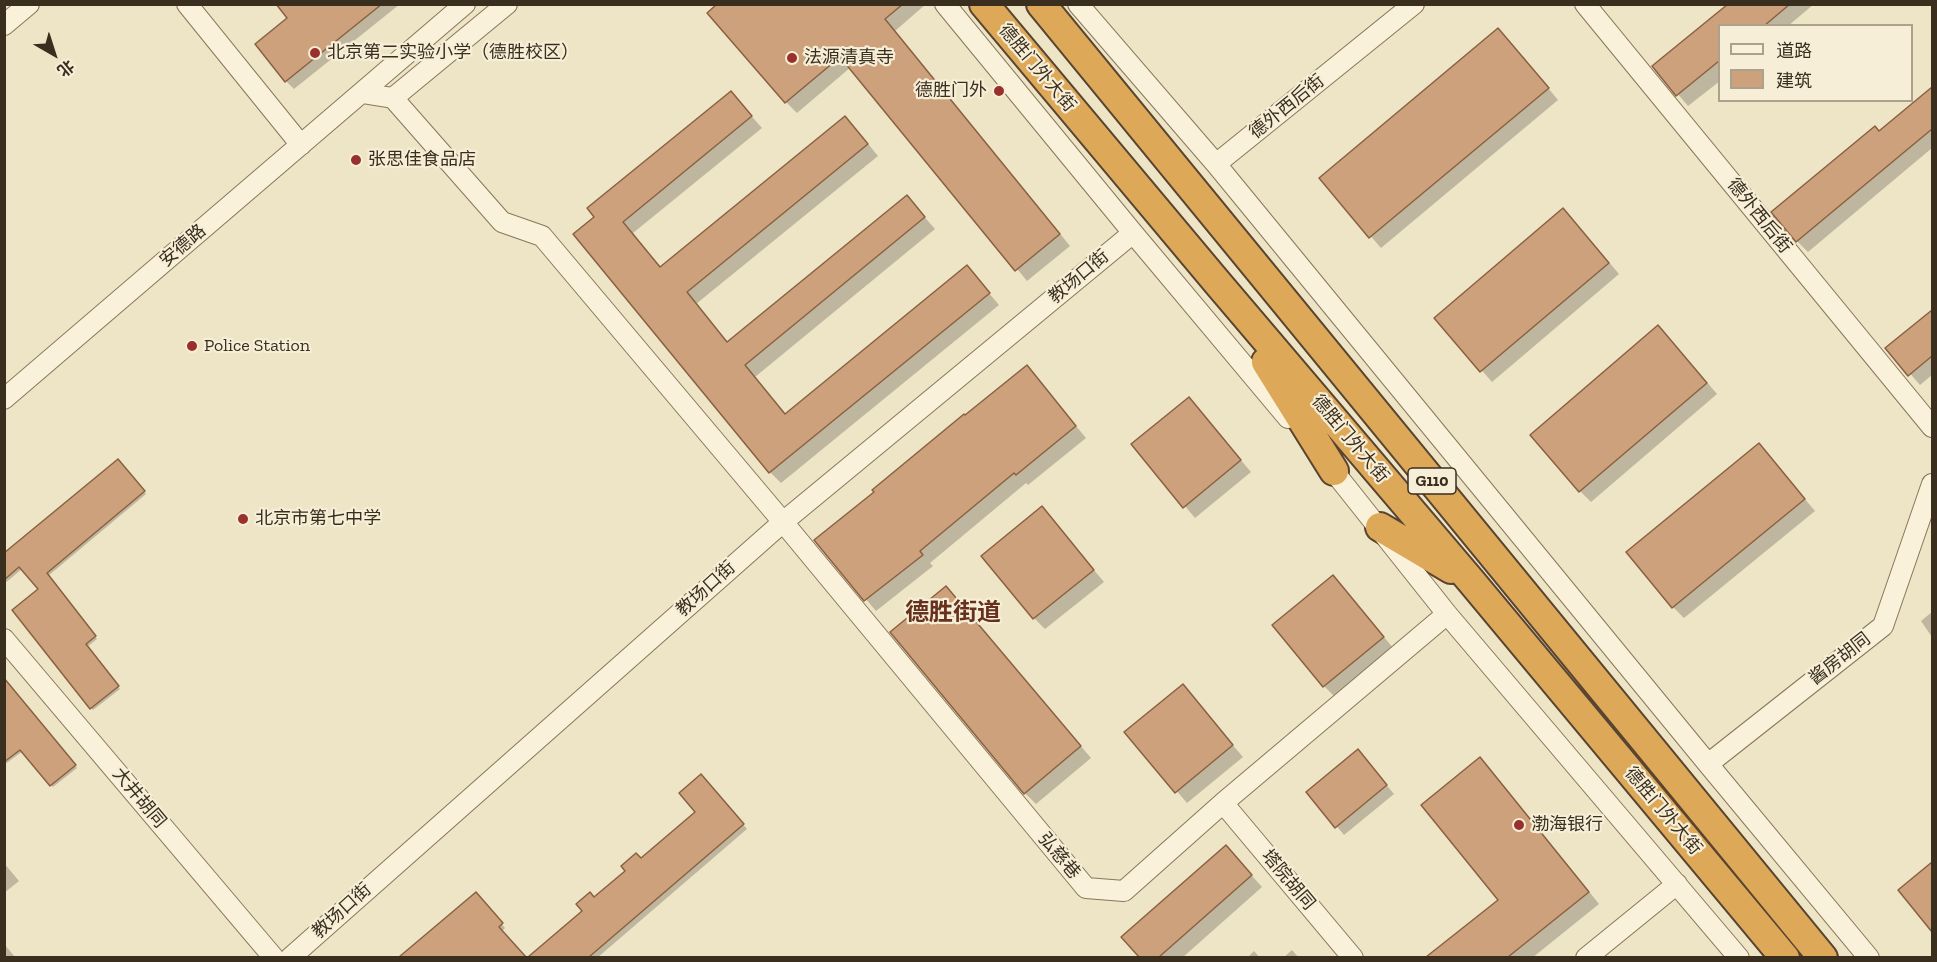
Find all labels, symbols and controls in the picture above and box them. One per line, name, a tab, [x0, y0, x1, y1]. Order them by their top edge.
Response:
street label: 德胜门外大街	[994, 20, 1080, 116]
north arrow	[24, 24, 84, 84]
legend	[1718, 24, 1913, 102]
text: 道路	[1776, 40, 1812, 62]
place label: 北京第二实验小学（德胜校区）	[327, 42, 579, 64]
marker: 北京第二实验小学（德胜校区）	[308, 46, 322, 60]
place label: 法源清真寺	[804, 47, 894, 69]
marker: 法源清真寺	[785, 51, 799, 65]
text: 北	[53, 56, 78, 81]
street label: 德外西后街	[1245, 70, 1329, 144]
text: 建筑	[1776, 70, 1812, 92]
place label: 德胜门外	[915, 80, 987, 102]
marker: 德胜门外	[992, 84, 1006, 98]
place label: 张思佳食品店	[368, 149, 476, 171]
marker: 张思佳食品店	[349, 153, 363, 167]
street label: 德外西后街	[1722, 174, 1796, 258]
street label: 安德路	[156, 220, 210, 272]
street label: 教场口街	[1044, 246, 1114, 308]
place label: Police Station	[204, 335, 310, 357]
marker: Police Station	[185, 339, 199, 353]
street label: 德胜门外大街	[1307, 391, 1393, 487]
road number: G110	[1408, 468, 1456, 494]
place label: 北京市第七中学	[255, 508, 381, 530]
marker: 北京市第七中学	[236, 512, 250, 526]
street label: 教场口街	[672, 557, 740, 621]
district label: 德胜街道	[905, 599, 1001, 627]
street label: 酱房胡同	[1805, 628, 1875, 690]
street label: 大井胡同	[108, 763, 170, 833]
street label: 德胜门外大街	[1620, 763, 1706, 859]
place label: 渤海银行	[1531, 814, 1603, 836]
marker: 渤海银行	[1512, 818, 1526, 832]
street label: 弘慈巷	[1033, 828, 1085, 884]
street label: 塔院胡同	[1257, 845, 1319, 915]
street label: 教场口街	[308, 879, 376, 943]

